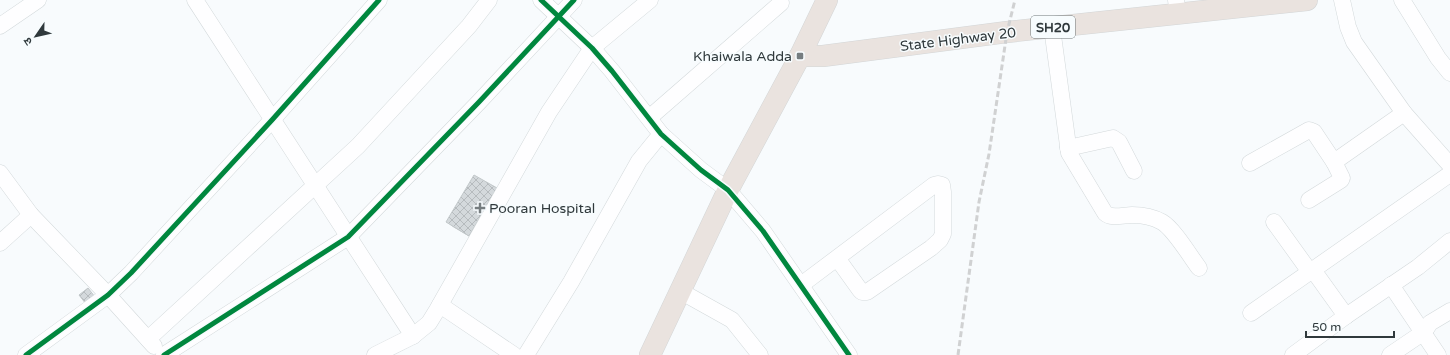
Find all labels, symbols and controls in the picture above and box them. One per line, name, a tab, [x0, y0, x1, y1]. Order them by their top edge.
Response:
north arrow	[16, 16, 56, 56]
road number: SH20	[1031, 16, 1075, 38]
street label: State Highway 20	[899, 24, 1017, 55]
text: उ	[21, 35, 35, 48]
place label: Khaiwala Adda	[693, 48, 792, 65]
marker: Khaiwala Adda	[795, 51, 805, 61]
place label: Pooran Hospital	[489, 200, 595, 217]
marker: Pooran Hospital	[474, 202, 486, 214]
scale bar	[1306, 313, 1394, 339]
text: 50 m	[1312, 320, 1341, 334]

